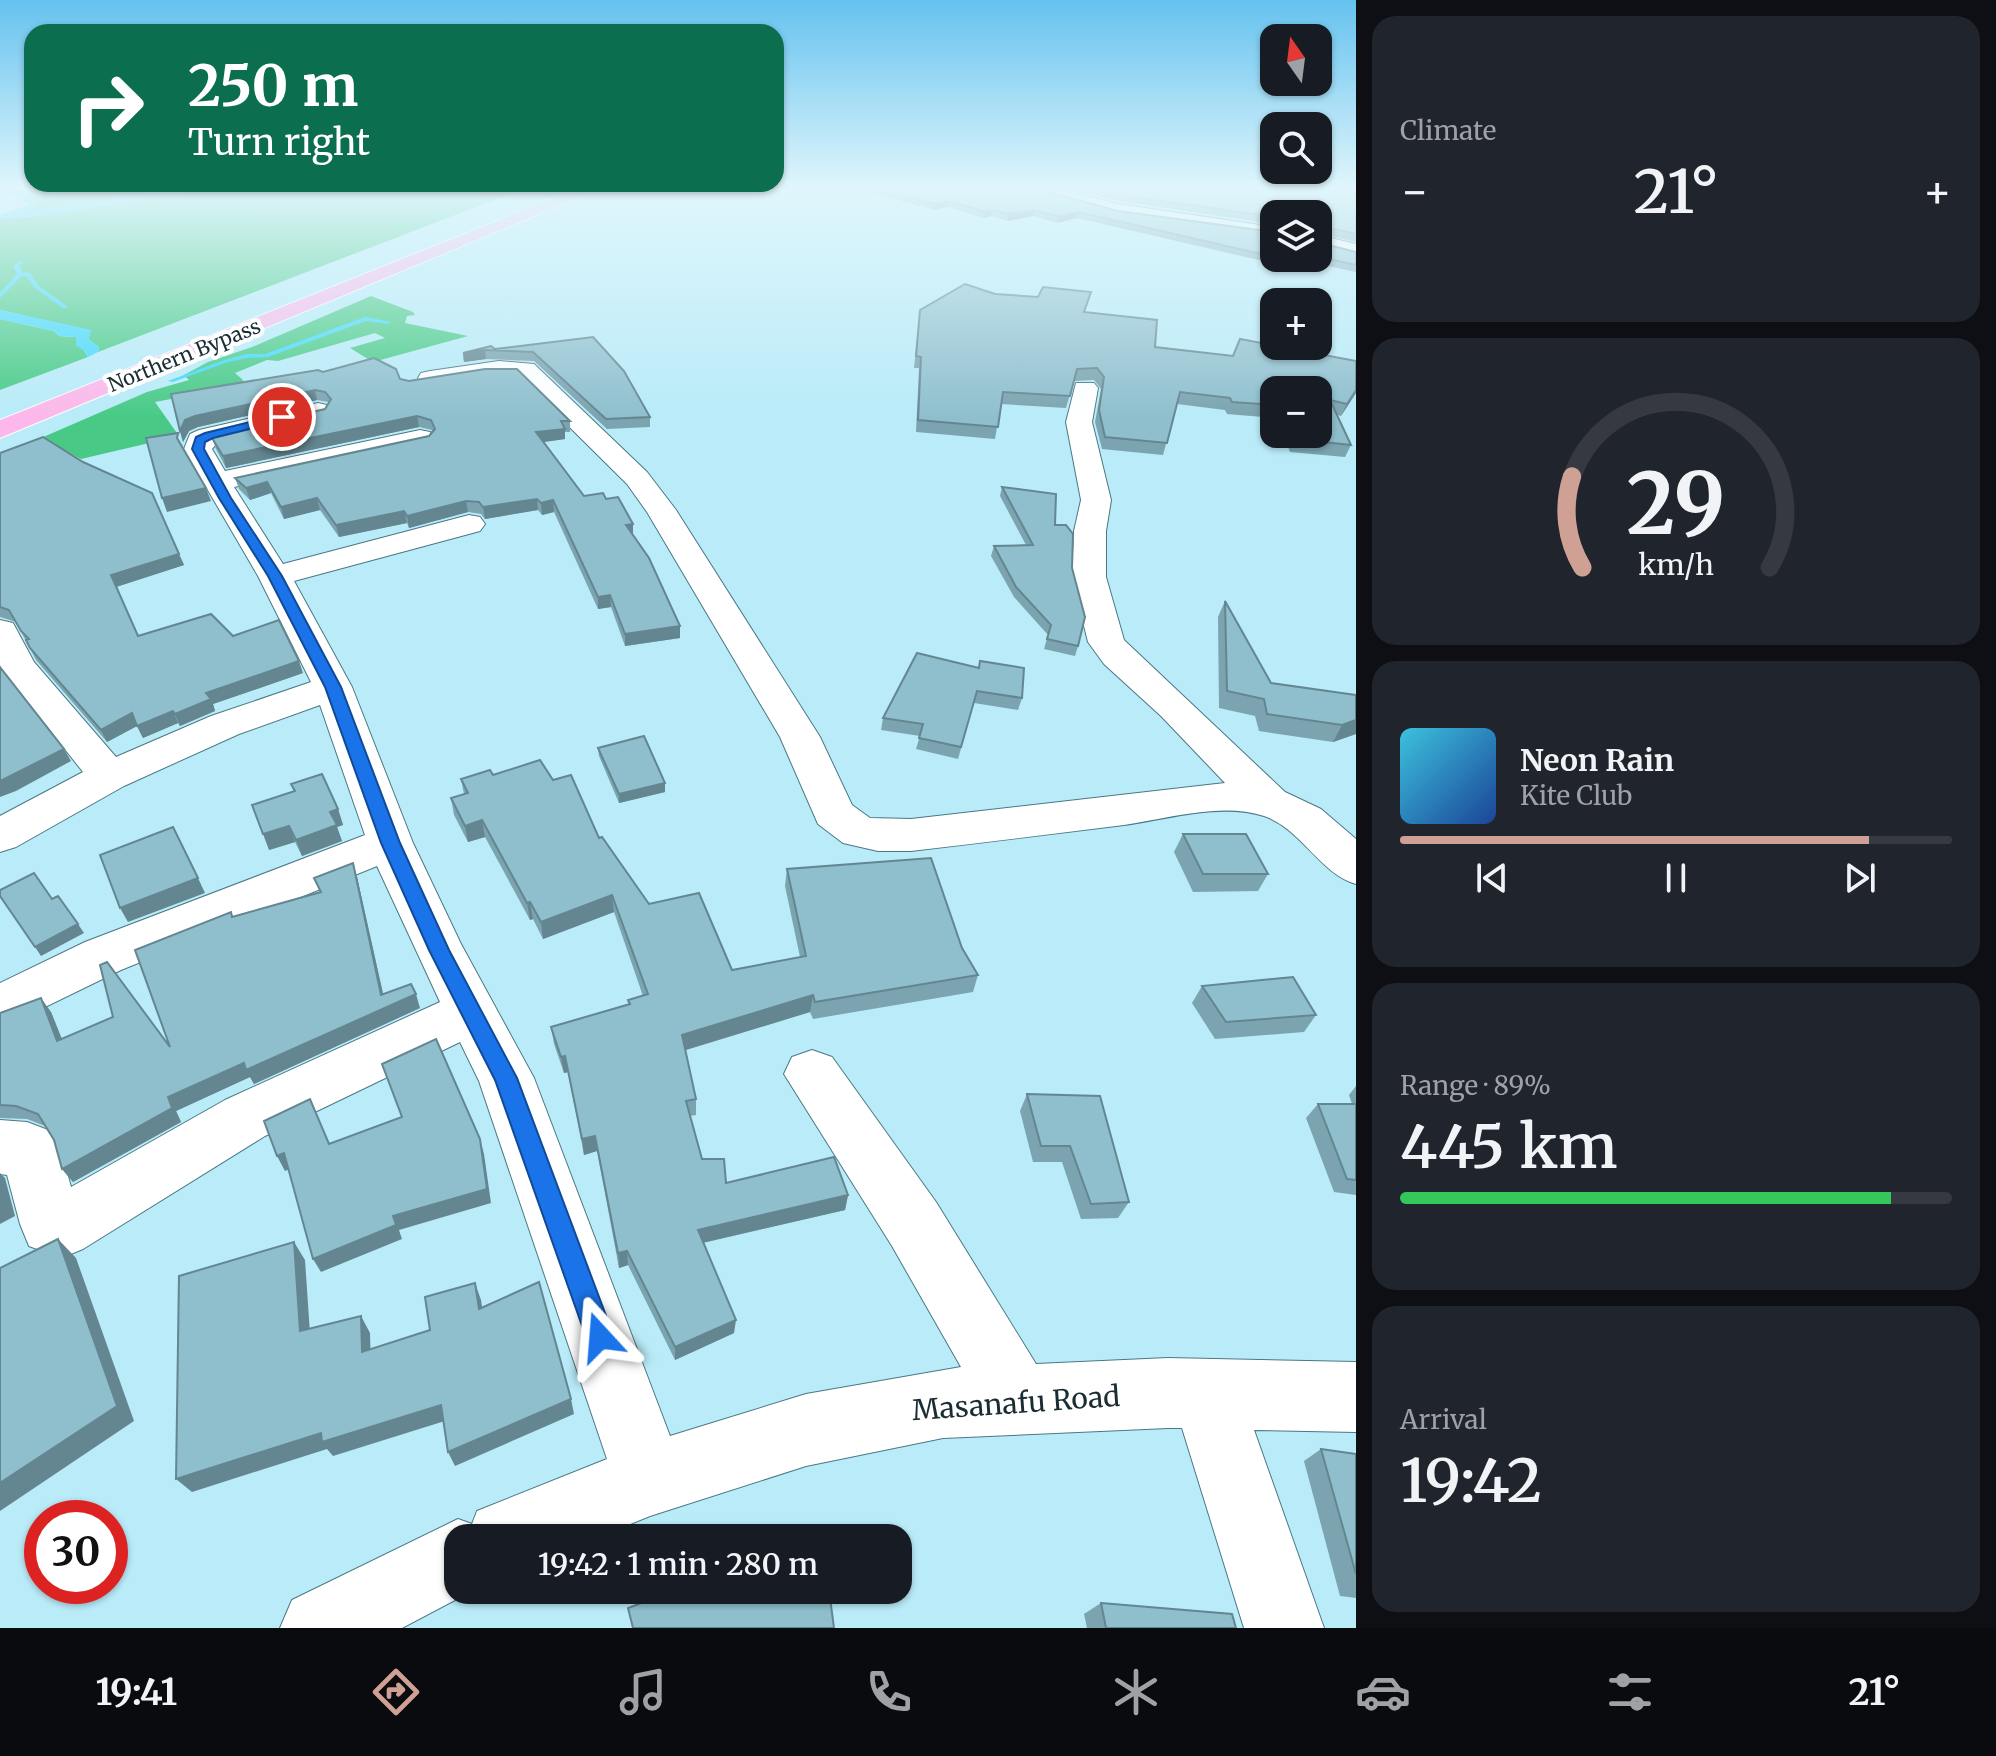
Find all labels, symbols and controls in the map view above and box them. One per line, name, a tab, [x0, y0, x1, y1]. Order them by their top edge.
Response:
north arrow	[1260, 24, 1332, 96]
map controls	[1260, 24, 1332, 448]
text: 250 m	[188, 51, 358, 121]
icon: right	[56, 56, 160, 160]
button: search	[1260, 112, 1332, 184]
text: Climate	[1400, 114, 1496, 147]
text: Turn right	[188, 120, 370, 165]
text: 21°	[1633, 154, 1719, 229]
text: −	[1400, 164, 1429, 219]
text: +	[1923, 164, 1952, 219]
button: layers	[1260, 200, 1332, 272]
button: +	[1260, 288, 1332, 360]
street label: Northern Bypass	[104, 313, 264, 397]
button: −	[1260, 376, 1332, 448]
pin	[248, 383, 316, 451]
icon: arrive	[260, 395, 304, 439]
text: 29	[1627, 451, 1725, 556]
text: km/h	[1638, 547, 1714, 583]
text: Neon Rain	[1520, 741, 1674, 779]
text: Kite Club	[1520, 779, 1632, 812]
icon: previous	[1470, 856, 1514, 900]
icon: pause	[1654, 856, 1698, 900]
icon: next	[1838, 856, 1882, 900]
text: Range · 89%	[1400, 1069, 1551, 1102]
text: 445 km	[1400, 1109, 1618, 1184]
position arrow	[558, 1295, 642, 1379]
street label: Masanafu Road	[911, 1378, 1121, 1428]
text: Arrival	[1400, 1403, 1487, 1436]
text: 19:42	[1400, 1443, 1542, 1518]
speed limit sign: 30	[24, 1500, 128, 1604]
text: 19:42 · 1 min · 280 m	[538, 1545, 818, 1583]
icon: directions	[368, 1664, 424, 1720]
icon: music	[615, 1664, 671, 1720]
icon: phone	[861, 1664, 917, 1720]
icon: climate	[1108, 1664, 1164, 1720]
icon: car	[1355, 1664, 1411, 1720]
icon: filters	[1602, 1664, 1658, 1720]
text: 19:41	[95, 1670, 177, 1715]
text: 21°	[1848, 1670, 1901, 1715]

